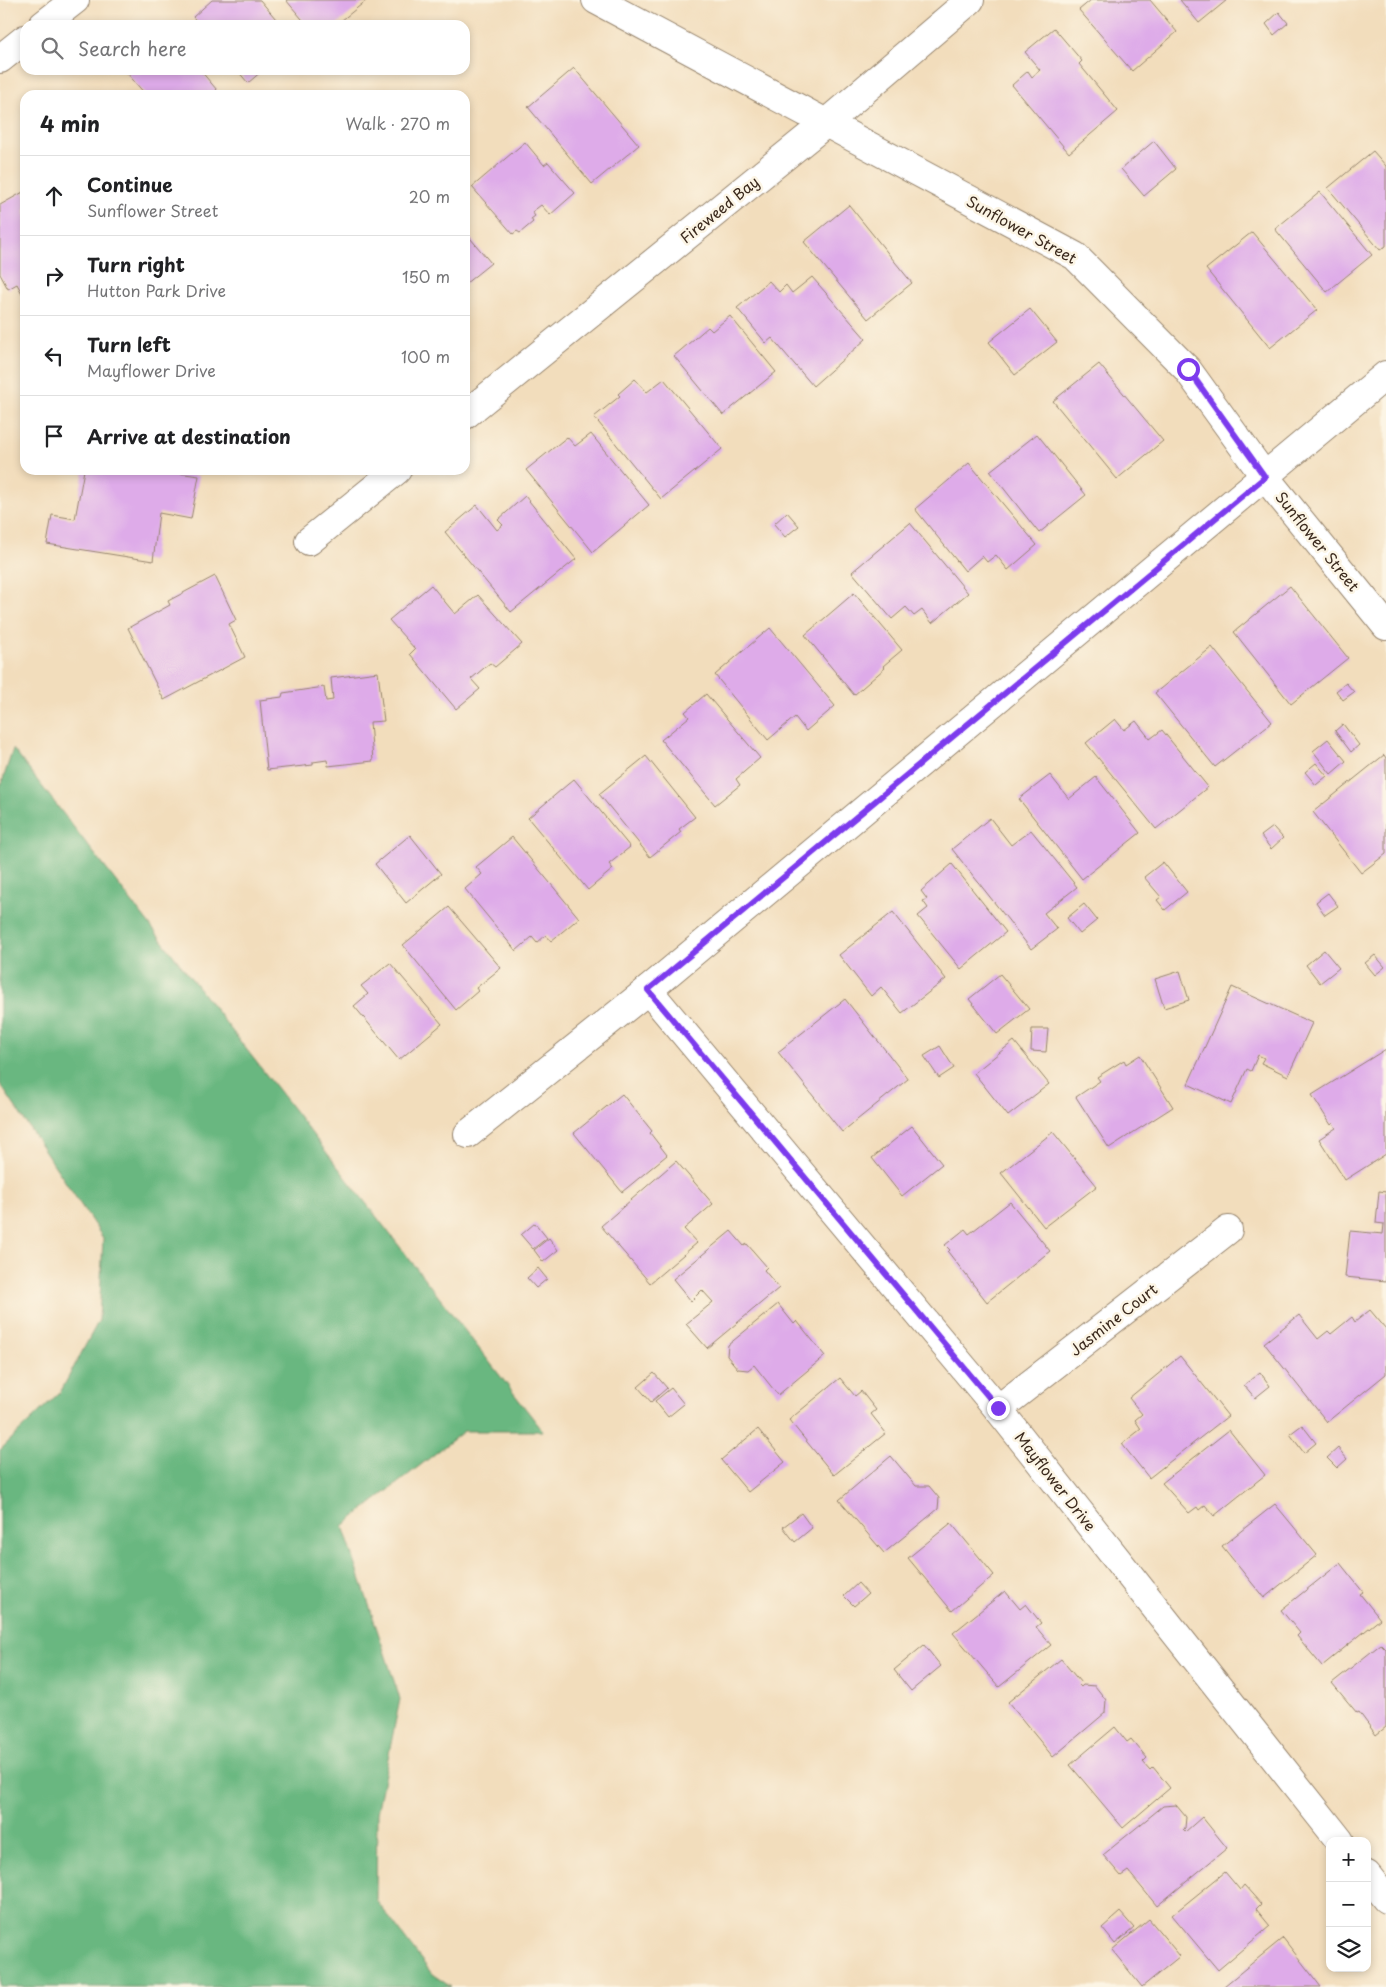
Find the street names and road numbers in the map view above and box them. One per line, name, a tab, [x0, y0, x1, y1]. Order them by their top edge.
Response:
street label: Fireweed Bay	[674, 170, 764, 248]
street label: Sunflower Street	[963, 189, 1081, 269]
street label: Sunflower Street	[1270, 486, 1366, 596]
street label: Jasmine Court	[1064, 1277, 1162, 1361]
street label: Mayflower Drive	[1010, 1426, 1102, 1536]

